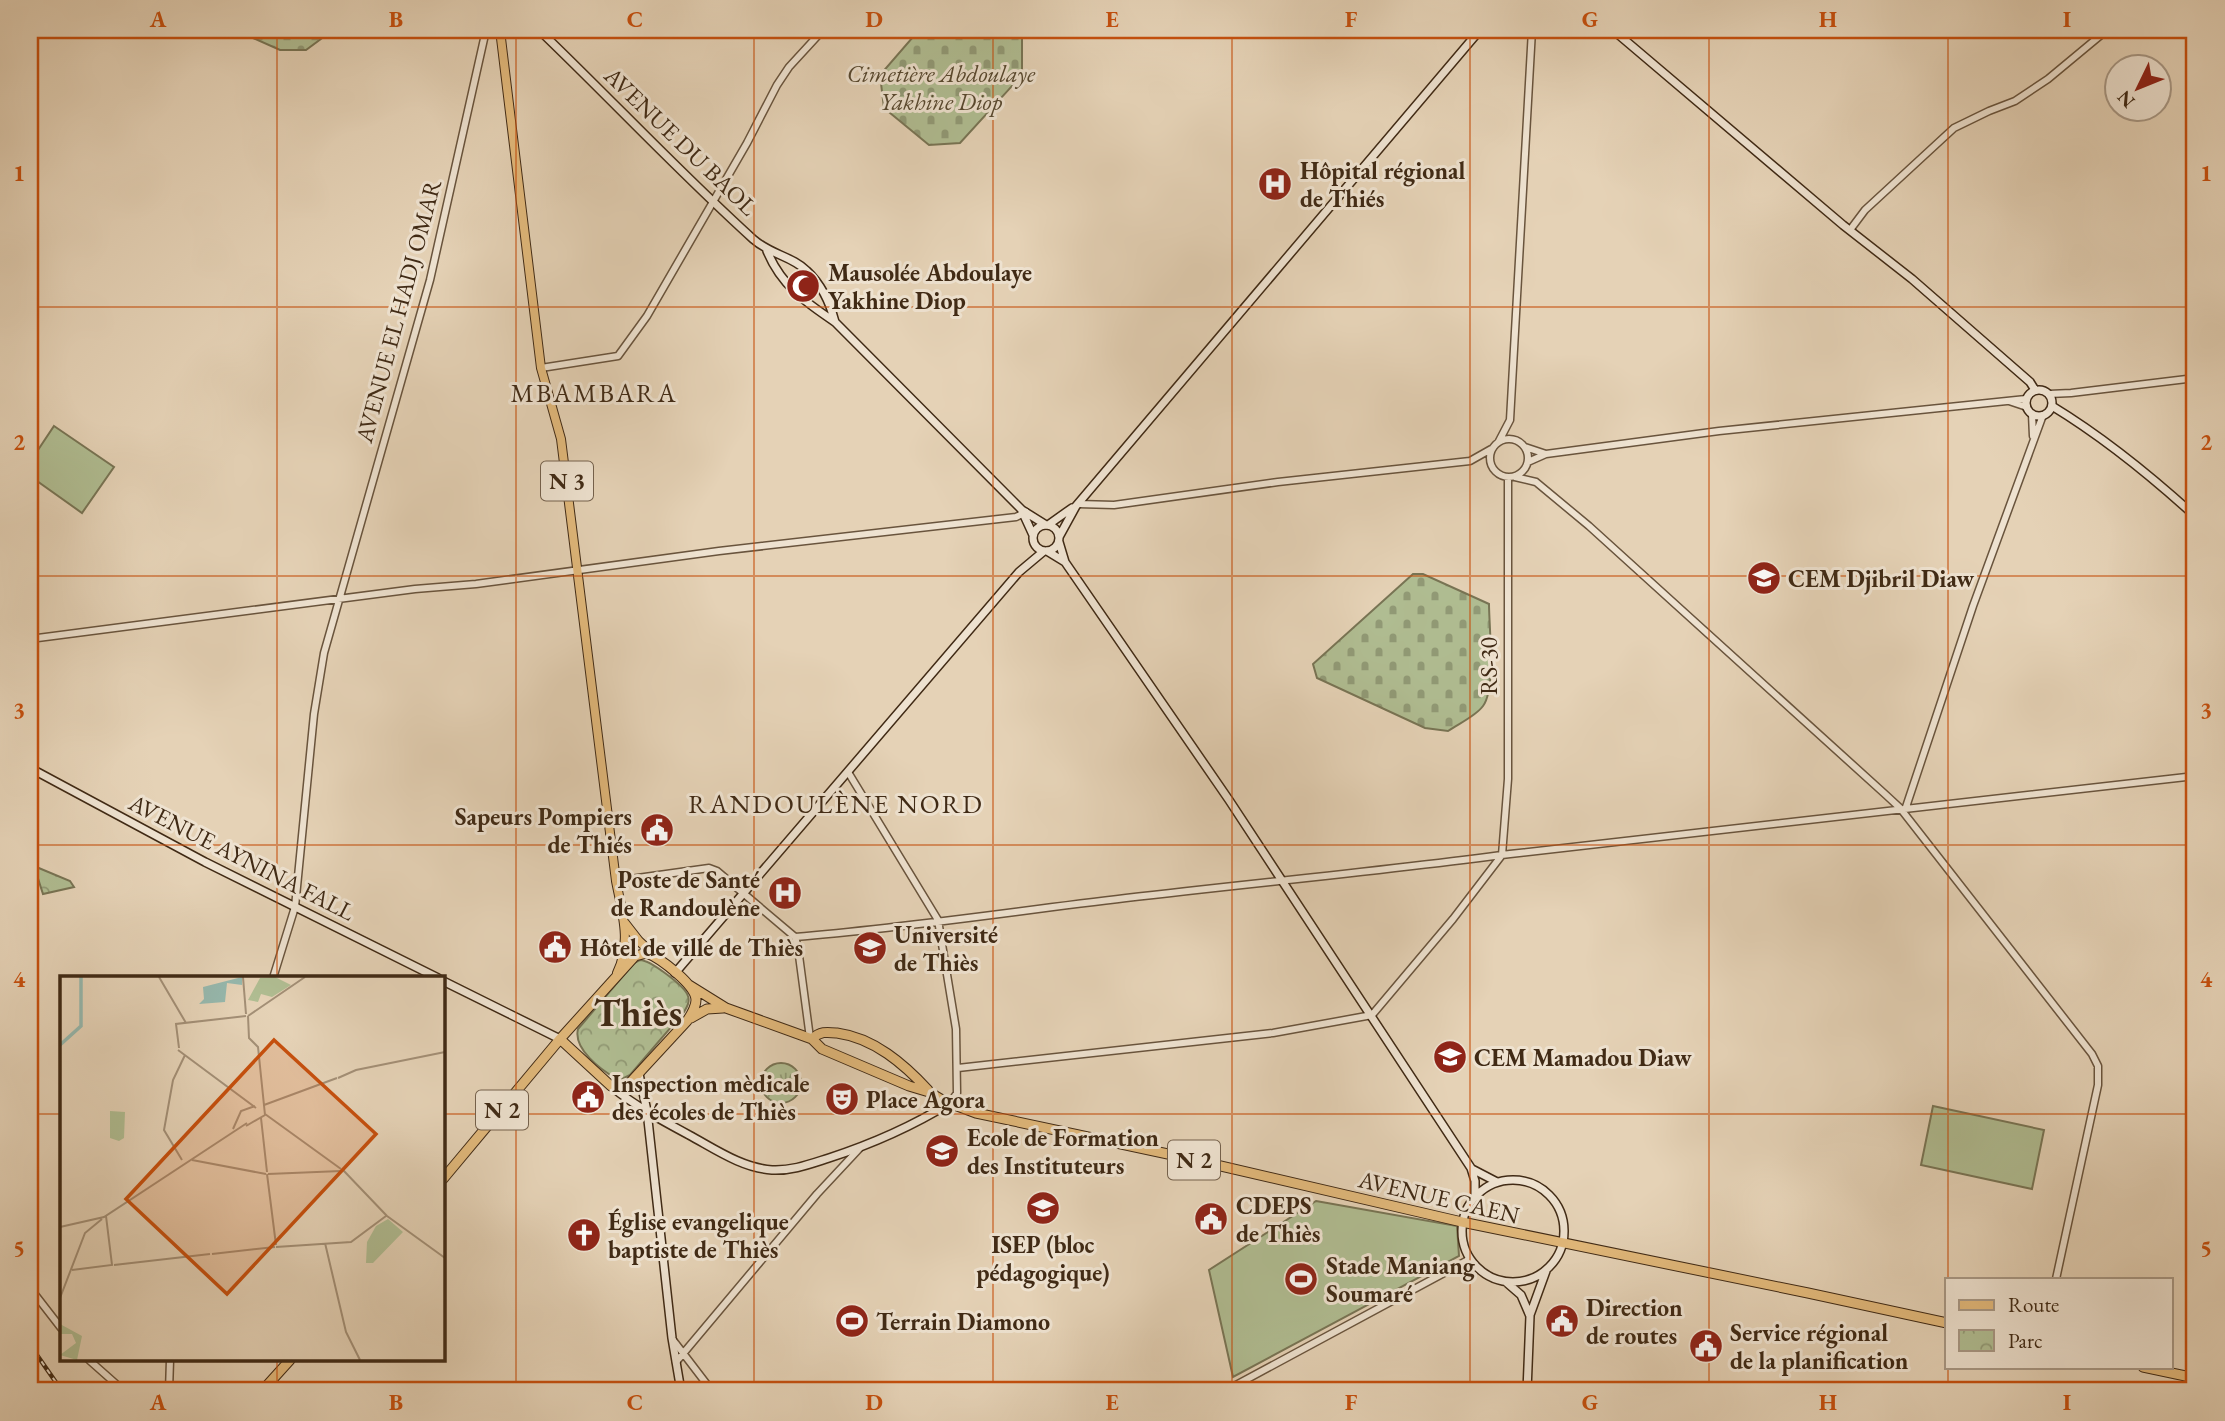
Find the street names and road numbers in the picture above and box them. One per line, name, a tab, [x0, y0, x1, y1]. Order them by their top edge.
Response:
street label: AVENUE DU BAOL	[597, 59, 764, 222]
street label: AVENUE EL HADJ OMAR	[348, 175, 448, 447]
road number: N 3	[541, 461, 593, 500]
street label: RS-30	[1473, 637, 1504, 695]
street label: AVENUE AYNINA FALL	[123, 786, 360, 927]
road number: N 2	[476, 1091, 528, 1130]
road number: N 2	[1168, 1140, 1220, 1180]
street label: AVENUE CAEN	[1355, 1163, 1522, 1231]

